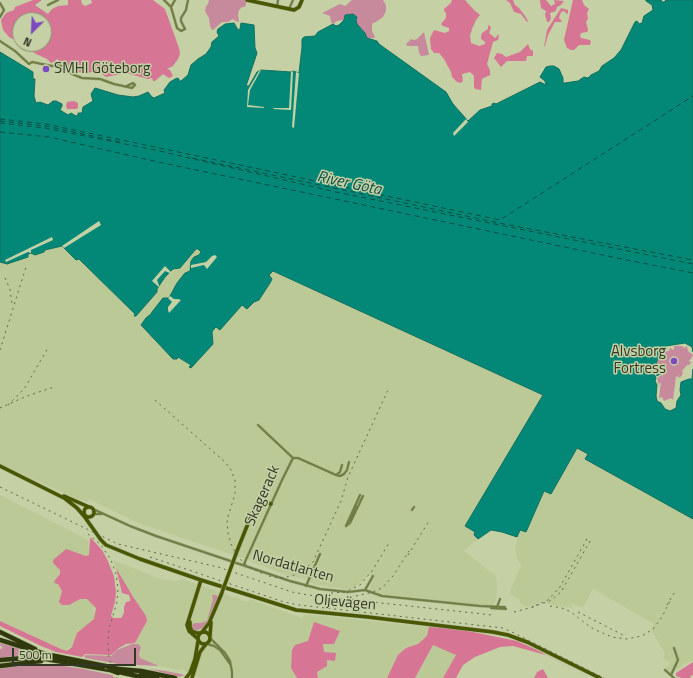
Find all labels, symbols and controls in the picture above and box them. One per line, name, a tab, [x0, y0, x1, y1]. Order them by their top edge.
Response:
north arrow	[12, 12, 52, 52]
text: N	[21, 33, 34, 51]
place label: SMHI Göteborg	[54, 60, 150, 78]
marker: SMHI Göteborg	[41, 64, 51, 74]
water label: River Göta	[315, 168, 383, 200]
place label: Alvsborg Fortress	[611, 343, 666, 378]
marker: Alvsborg Fortress	[669, 356, 679, 366]
street label: Skagerack	[242, 463, 284, 529]
street label: Nordatlanten	[250, 547, 336, 587]
street label: Oljevägen	[313, 591, 377, 615]
scale bar	[14, 640, 138, 666]
text: 500 m	[19, 645, 52, 664]

